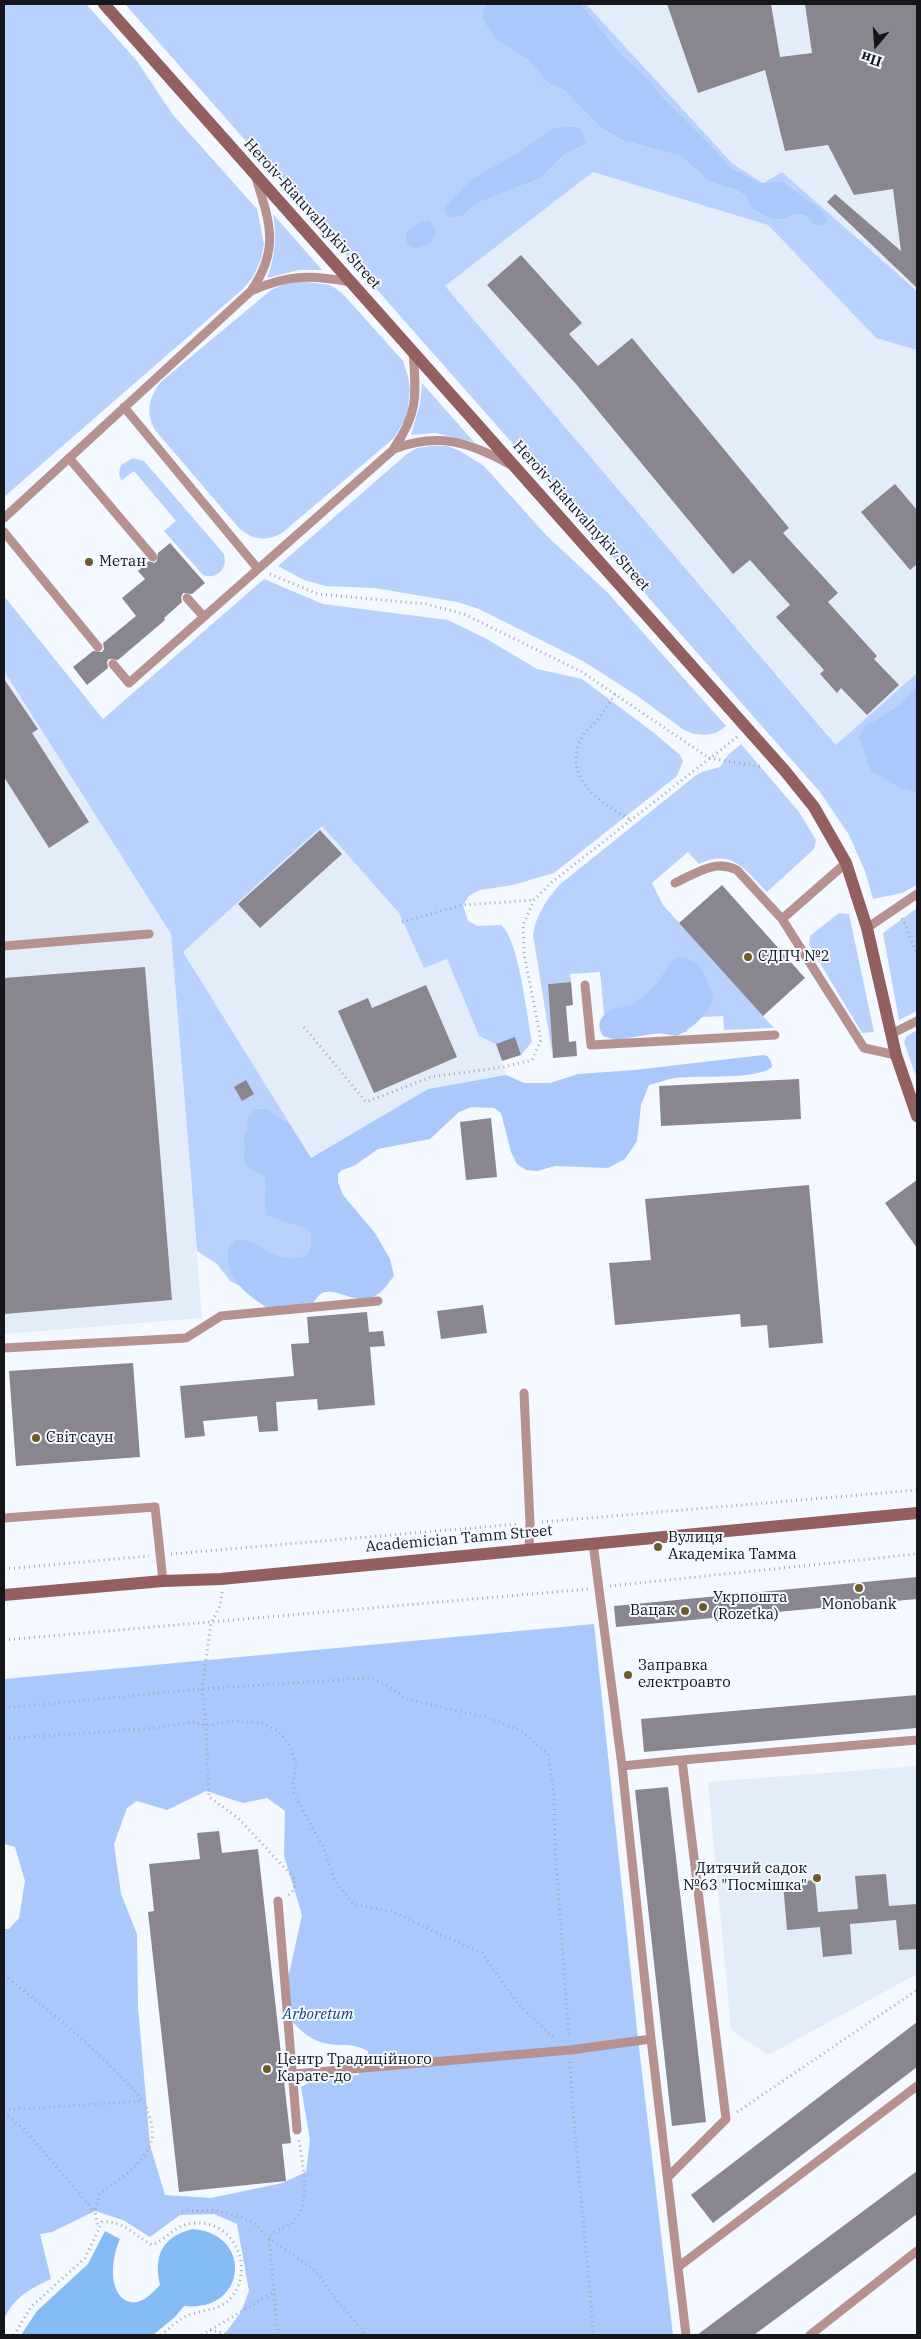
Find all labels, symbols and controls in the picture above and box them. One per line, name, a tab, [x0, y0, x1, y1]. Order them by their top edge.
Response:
north arrow	[851, 20, 901, 70]
text: Пн	[859, 47, 884, 71]
street label: Heroiv-Riatuvalnykiv Street	[240, 135, 384, 293]
street label: Heroiv-Riatuvalnykiv Street	[509, 437, 653, 595]
place label: Метан	[99, 553, 146, 571]
marker: Метан	[83, 556, 95, 568]
place label: СДПЧ №2	[758, 948, 830, 966]
marker: СДПЧ №2	[742, 951, 754, 963]
place label: Світ саун	[46, 1429, 114, 1447]
marker: Світ саун	[30, 1432, 42, 1444]
street label: Academician Tamm Street	[365, 1522, 553, 1556]
place label: Вулиця Академіка Тамма	[668, 1529, 797, 1564]
marker: Вулиця Академіка Тамма	[652, 1541, 664, 1553]
marker: Monobank	[853, 1582, 865, 1594]
place label: Укрпошта (Rozetka)	[713, 1589, 787, 1624]
place label: Monobank	[821, 1596, 897, 1614]
marker: Укрпошта (Rozetka)	[697, 1601, 709, 1613]
place label: Вацак	[630, 1602, 675, 1620]
marker: Вацак	[679, 1605, 691, 1617]
place label: Заправка електроавто	[638, 1657, 731, 1692]
marker: Заправка електроавто	[622, 1669, 634, 1681]
place label: Дитячий садок №63 "Посмішка"	[683, 1860, 807, 1895]
marker: Дитячий садок №63 "Посмішка"	[811, 1872, 823, 1884]
park label: Arboretum	[283, 2006, 353, 2024]
place label: Центр Традиційного Карате-до	[277, 2051, 432, 2086]
marker: Центр Традиційного Карате-до	[261, 2063, 273, 2075]

